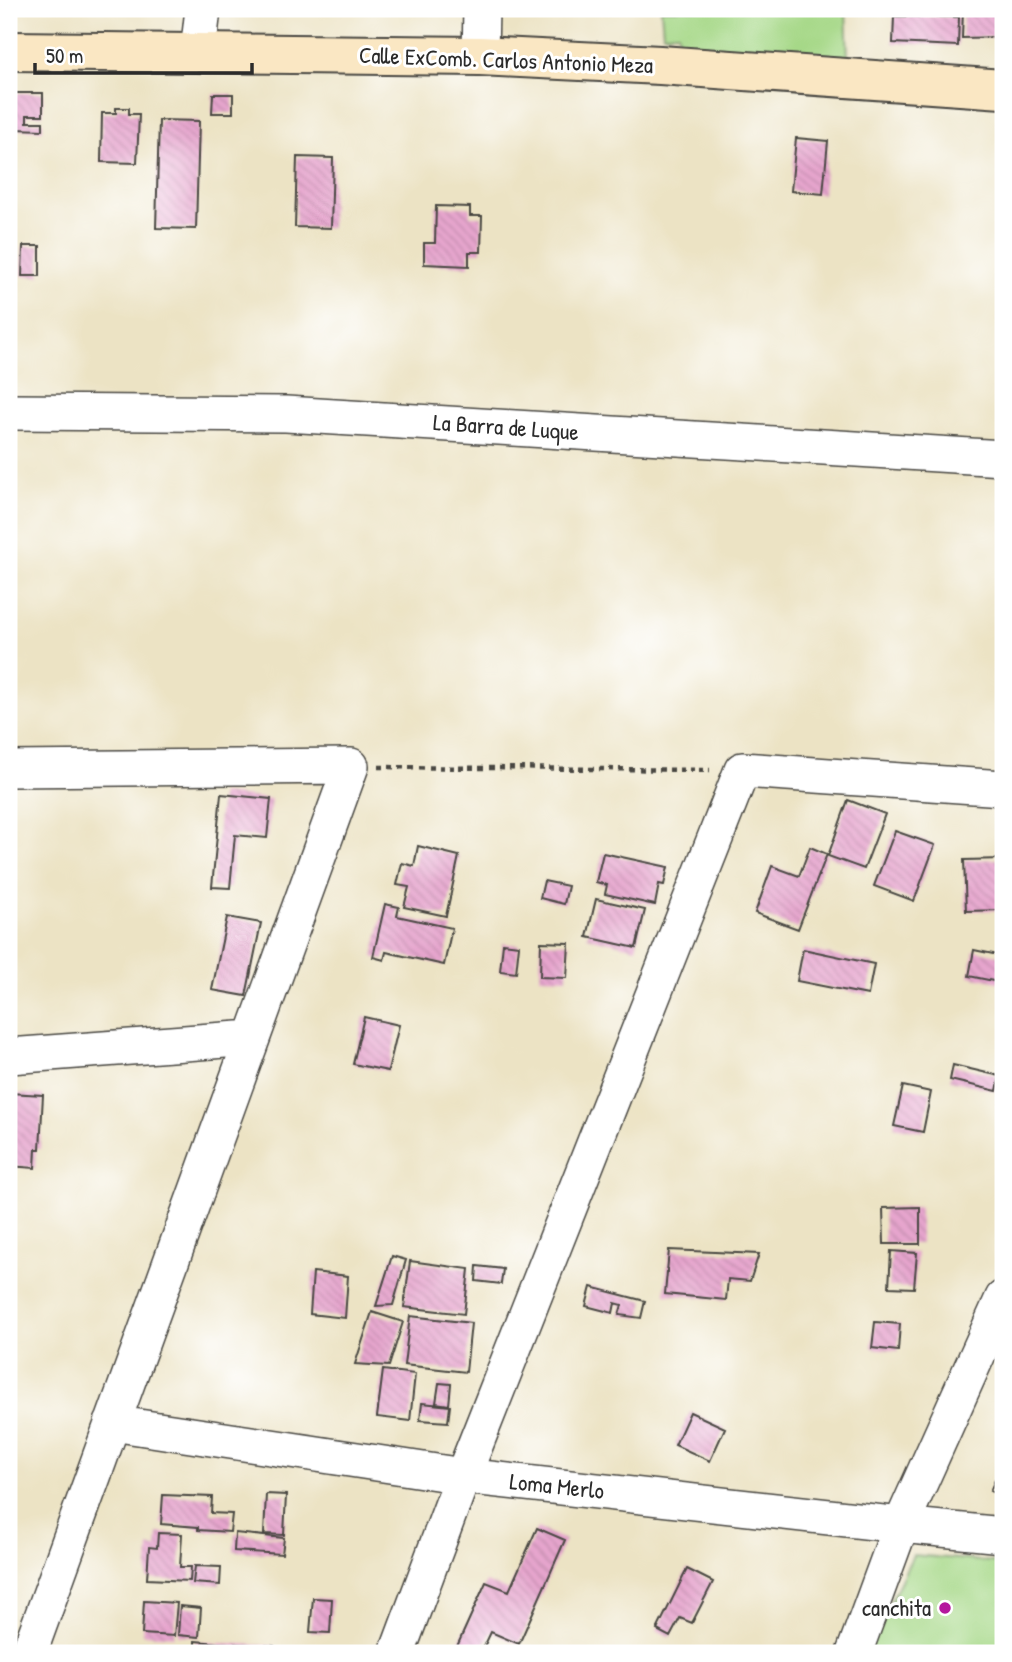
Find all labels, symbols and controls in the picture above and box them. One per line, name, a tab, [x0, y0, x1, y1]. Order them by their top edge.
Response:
scale bar	[35, 32, 252, 76]
street label: Calle ExComb. Carlos Antonio Meza	[358, 39, 654, 80]
text: 50 m	[46, 41, 83, 70]
street label: La Barra de Luque	[432, 406, 580, 447]
street label: Loma Merlo	[508, 1465, 606, 1506]
place label: canchita	[862, 1592, 931, 1623]
marker: canchita	[937, 1600, 953, 1616]

